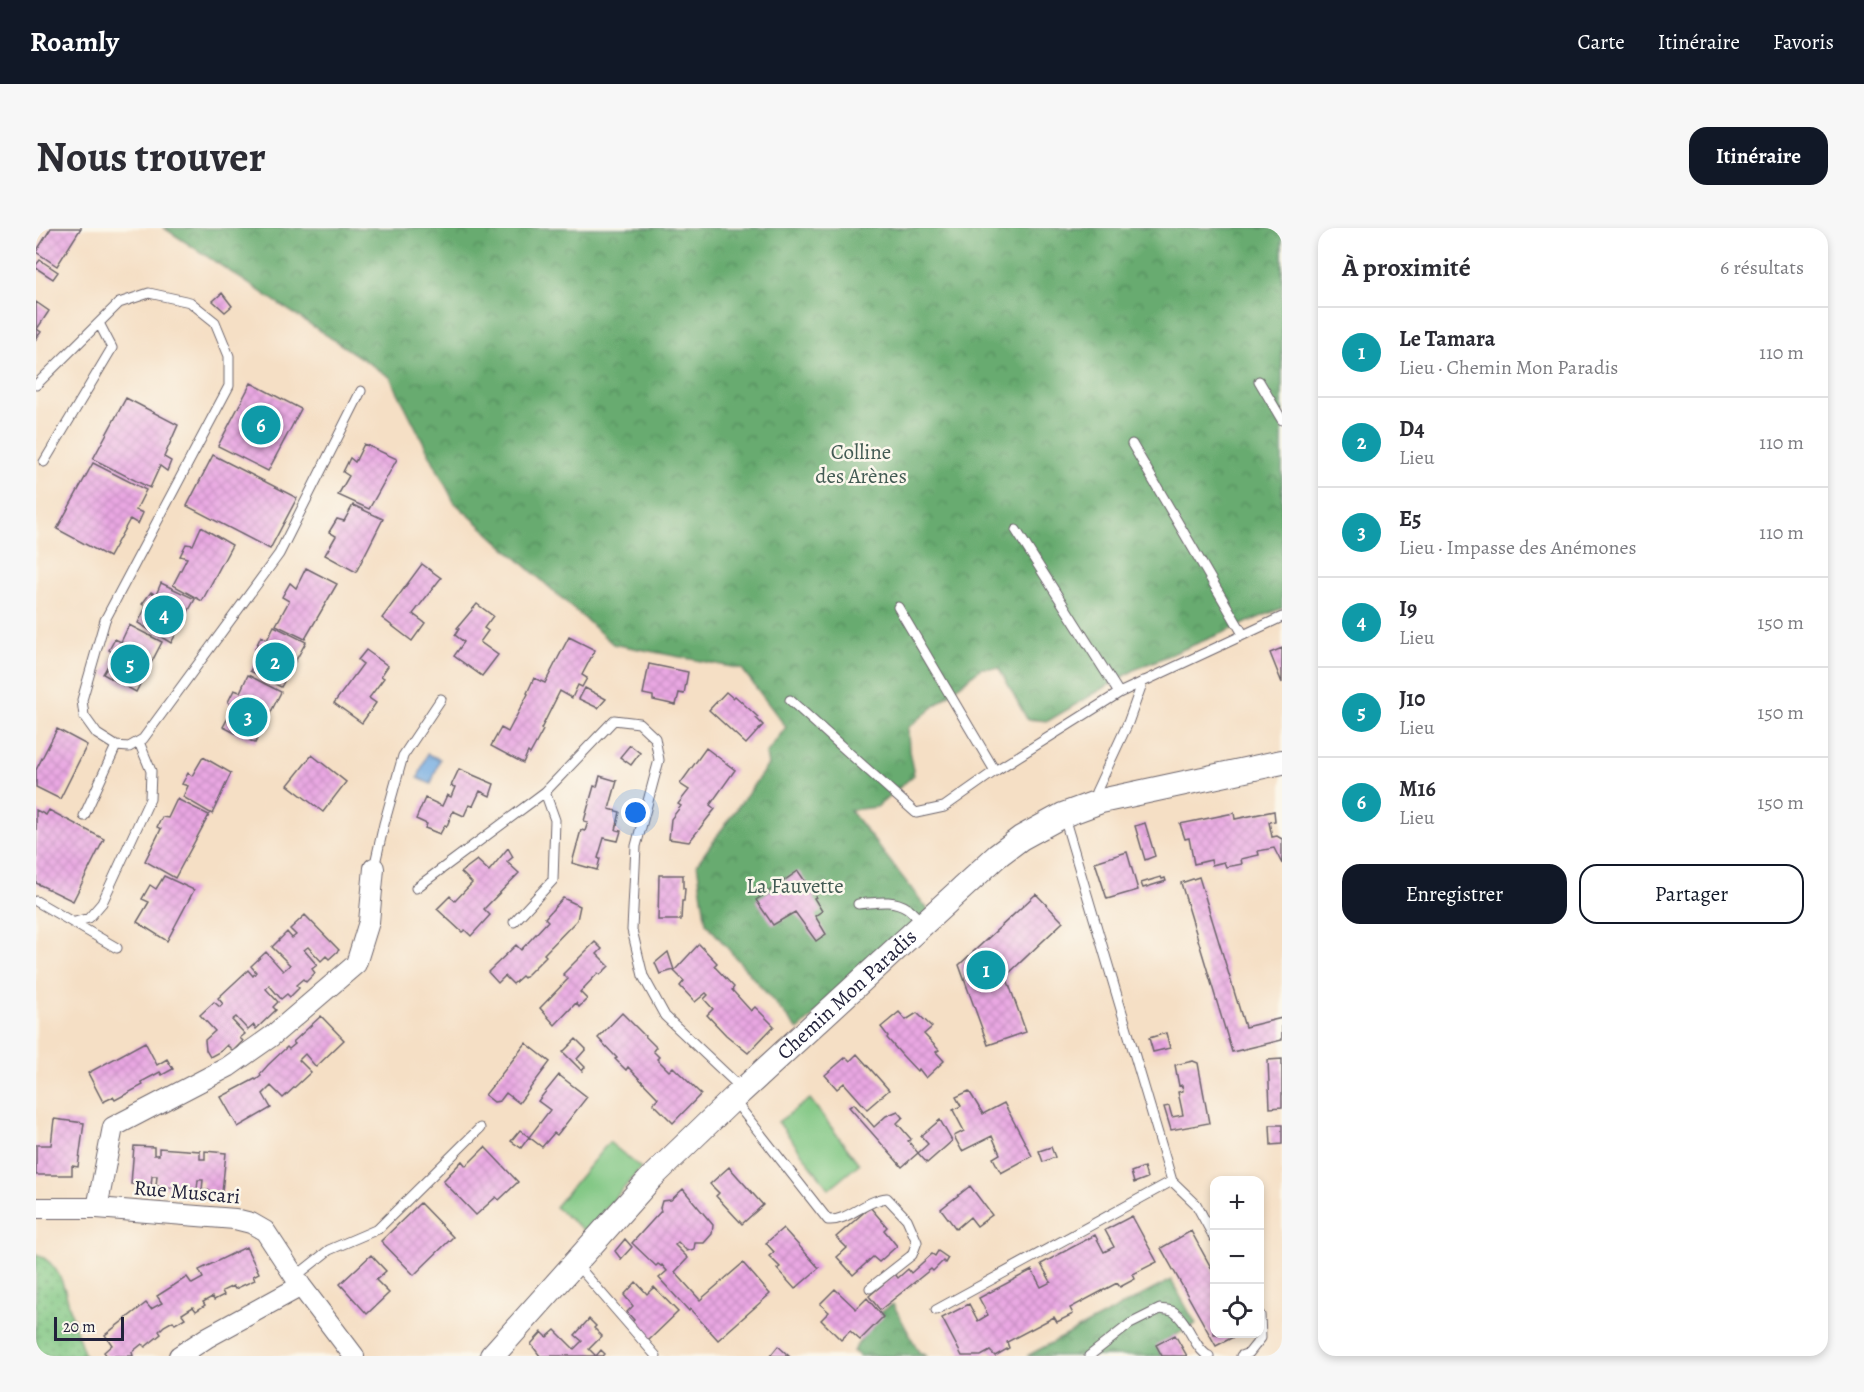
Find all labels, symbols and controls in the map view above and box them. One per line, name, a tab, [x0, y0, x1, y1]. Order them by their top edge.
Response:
text: Roamly	[30, 23, 119, 61]
text: Carte	[1577, 28, 1625, 56]
text: Itinéraire	[1658, 28, 1740, 56]
text: Favoris	[1773, 28, 1834, 56]
button: Itinéraire	[1689, 127, 1828, 185]
text: Nous trouver	[36, 128, 266, 185]
text: À proximité	[1342, 250, 1471, 285]
text: 6 résultats	[1720, 254, 1804, 281]
text: Le Tamara	[1399, 324, 1495, 354]
text: 1	[1358, 339, 1365, 366]
text: 110 m	[1759, 339, 1804, 366]
text: Lieu · Chemin Mon Paradis	[1399, 354, 1618, 381]
pin: 6	[242, 402, 280, 448]
text: D4	[1399, 414, 1425, 444]
text: 2	[1357, 429, 1366, 456]
text: 110 m	[1759, 429, 1804, 456]
park label: Colline des Arènes	[815, 438, 907, 490]
text: Lieu	[1399, 444, 1435, 471]
text: E5	[1399, 504, 1422, 534]
text: 3	[1357, 519, 1366, 546]
text: 110 m	[1759, 519, 1804, 546]
text: Lieu · Impasse des Anémones	[1399, 534, 1636, 561]
pin: 4	[144, 592, 184, 638]
text: I9	[1399, 594, 1417, 624]
text: 4	[1357, 609, 1366, 636]
text: 150 m	[1757, 609, 1804, 636]
text: Lieu	[1399, 624, 1435, 651]
pin: 2	[256, 640, 294, 684]
pin: 5	[110, 642, 149, 686]
text: J10	[1399, 684, 1425, 714]
pin: 3	[228, 694, 268, 740]
text: 5	[1357, 699, 1366, 726]
text: 150 m	[1757, 699, 1804, 726]
text: Lieu	[1399, 714, 1435, 741]
text: M16	[1399, 774, 1436, 804]
text: 6	[1357, 789, 1366, 816]
text: 150 m	[1757, 789, 1804, 816]
your location	[621, 798, 650, 827]
text: Lieu	[1399, 804, 1435, 831]
button: Enregistrer	[1342, 864, 1567, 924]
button: Partager	[1579, 864, 1804, 924]
park label: La Fauvette	[746, 872, 844, 900]
street label: Chemin Mon Paradis	[771, 923, 923, 1066]
pin: 1	[966, 948, 1006, 992]
street label: Rue Muscari	[133, 1173, 241, 1211]
map controls	[1210, 1176, 1264, 1338]
button: +	[1210, 1176, 1264, 1230]
button: −	[1210, 1230, 1264, 1284]
button: locate	[1210, 1284, 1264, 1338]
scale bar	[54, 1314, 124, 1342]
text: 20 m	[63, 1316, 96, 1338]

